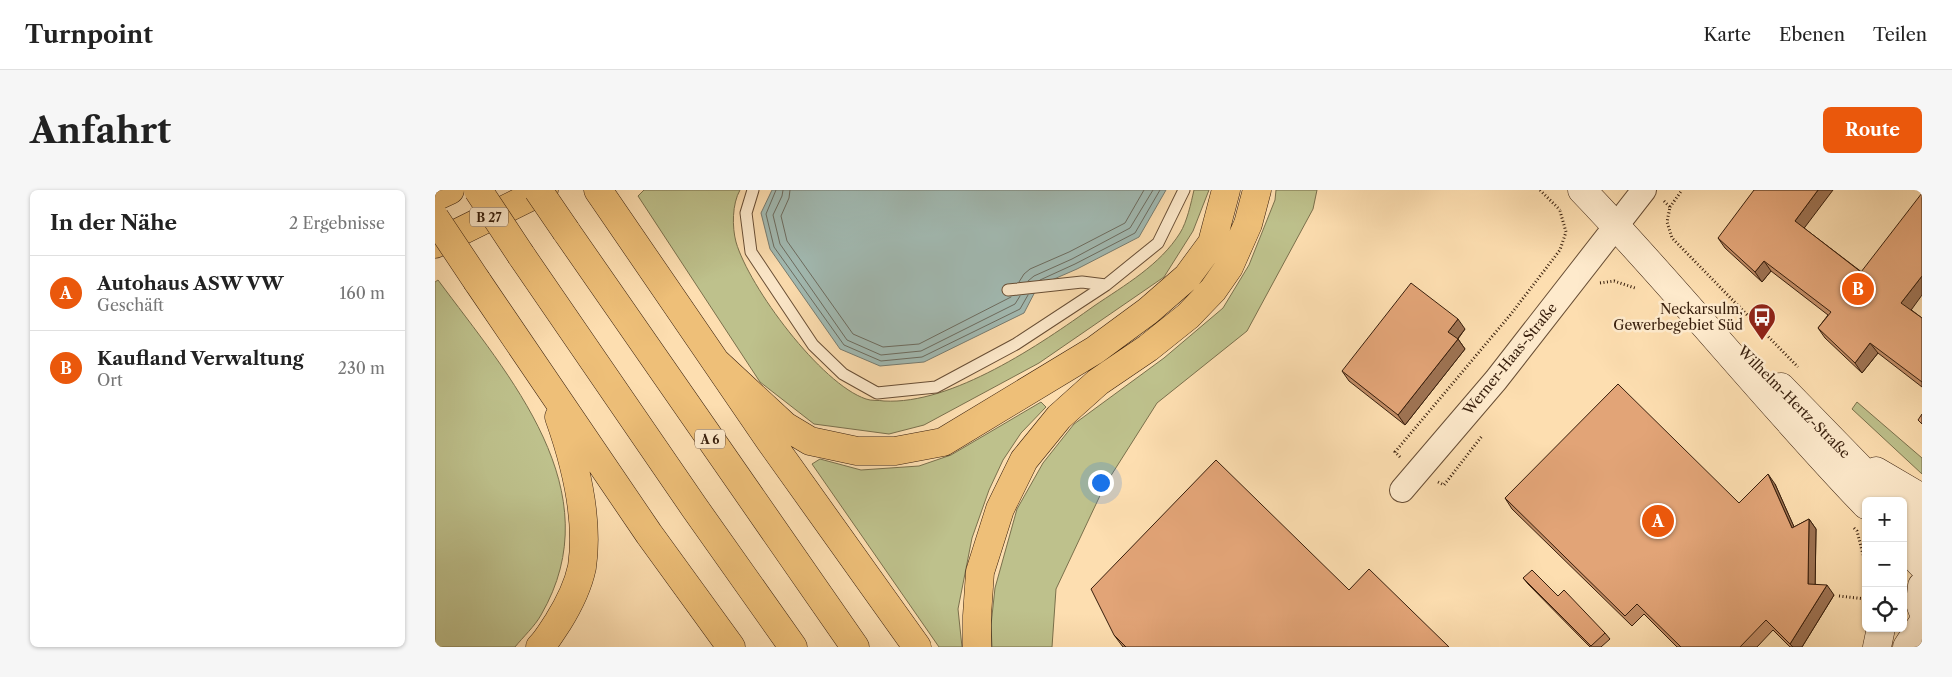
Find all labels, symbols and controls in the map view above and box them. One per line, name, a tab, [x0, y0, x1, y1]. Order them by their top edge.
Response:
text: Turnpoint	[25, 20, 153, 49]
text: Karte	[1703, 24, 1751, 46]
text: Ebenen	[1779, 24, 1845, 46]
text: Teilen	[1873, 24, 1927, 46]
button: Route	[1823, 107, 1922, 153]
text: Anfahrt	[30, 109, 171, 152]
road number: B 27	[470, 208, 508, 226]
text: In der Nähe	[50, 210, 177, 235]
text: 2 Ergebnisse	[289, 213, 385, 233]
pin: B	[1842, 270, 1874, 308]
text: Autohaus ASW VW	[97, 272, 284, 295]
text: A	[60, 283, 72, 303]
text: 160 m	[340, 283, 385, 303]
text: Geschäft	[97, 295, 164, 315]
street label: Werner-Haas-Straße	[1459, 299, 1561, 420]
place label: Neckarsulm, Gewerbegebiet Süd	[1613, 300, 1743, 334]
bus stop icon: Neckarsulm, Gewerbegebiet Süd	[1747, 302, 1777, 341]
street label: Wilhelm-Hertz-Straße	[1733, 341, 1854, 462]
text: Kaufland Verwaltung	[97, 347, 304, 370]
text: B	[60, 358, 72, 378]
text: 230 m	[338, 358, 385, 378]
text: Ort	[97, 370, 123, 390]
road number: A 6	[695, 430, 725, 448]
your location	[1088, 470, 1114, 496]
map controls	[1862, 497, 1907, 632]
button: +	[1862, 497, 1907, 542]
pin: A	[1642, 502, 1674, 540]
button: −	[1862, 542, 1907, 587]
button: locate	[1862, 587, 1907, 632]

